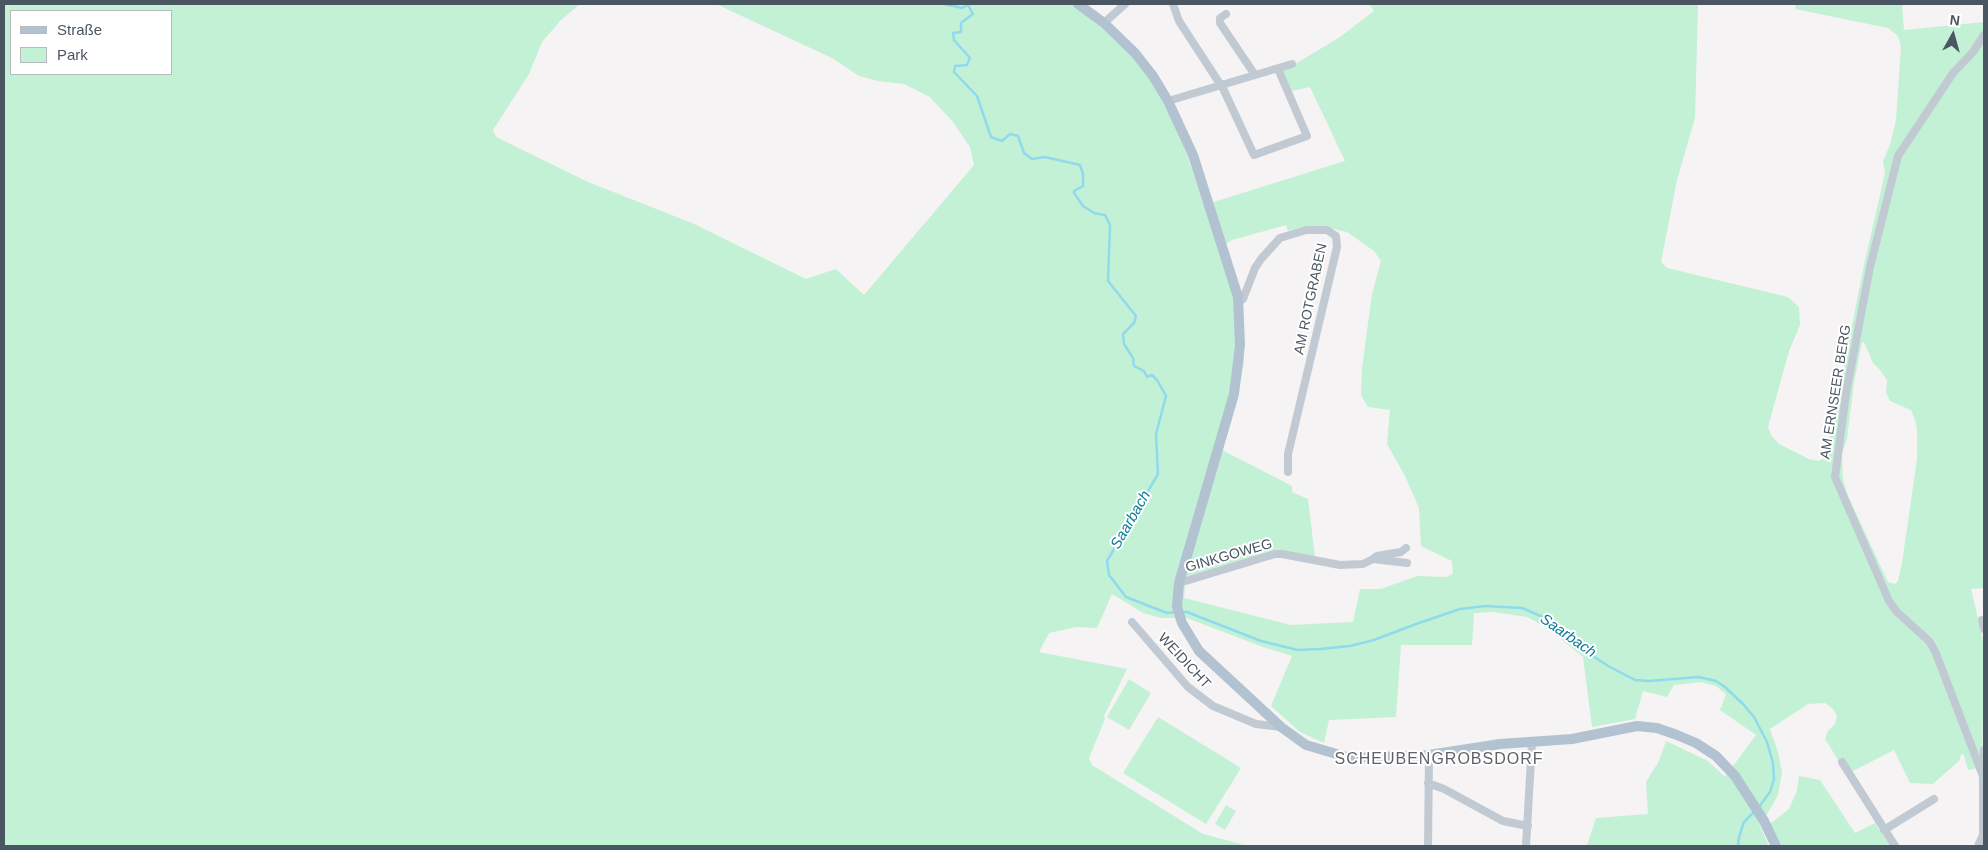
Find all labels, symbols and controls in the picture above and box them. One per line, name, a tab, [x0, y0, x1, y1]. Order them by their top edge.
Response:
legend	[10, 10, 172, 75]
north arrow	[1928, 10, 1978, 60]
text: N	[1949, 12, 1961, 29]
text: Straße	[57, 21, 102, 38]
text: Park	[57, 46, 88, 63]
street label: AM ROTGRABEN	[1291, 242, 1331, 356]
street label: AM ERNSEER BERG	[1817, 323, 1855, 461]
water label: Saarbach	[1107, 488, 1155, 552]
street label: GINKGOWEG	[1184, 536, 1274, 576]
water label: Saarbach	[1537, 610, 1599, 662]
street label: WEIDICHT	[1154, 630, 1214, 692]
district label: SCHEUBENGROBSDORF	[1332, 750, 1546, 770]

